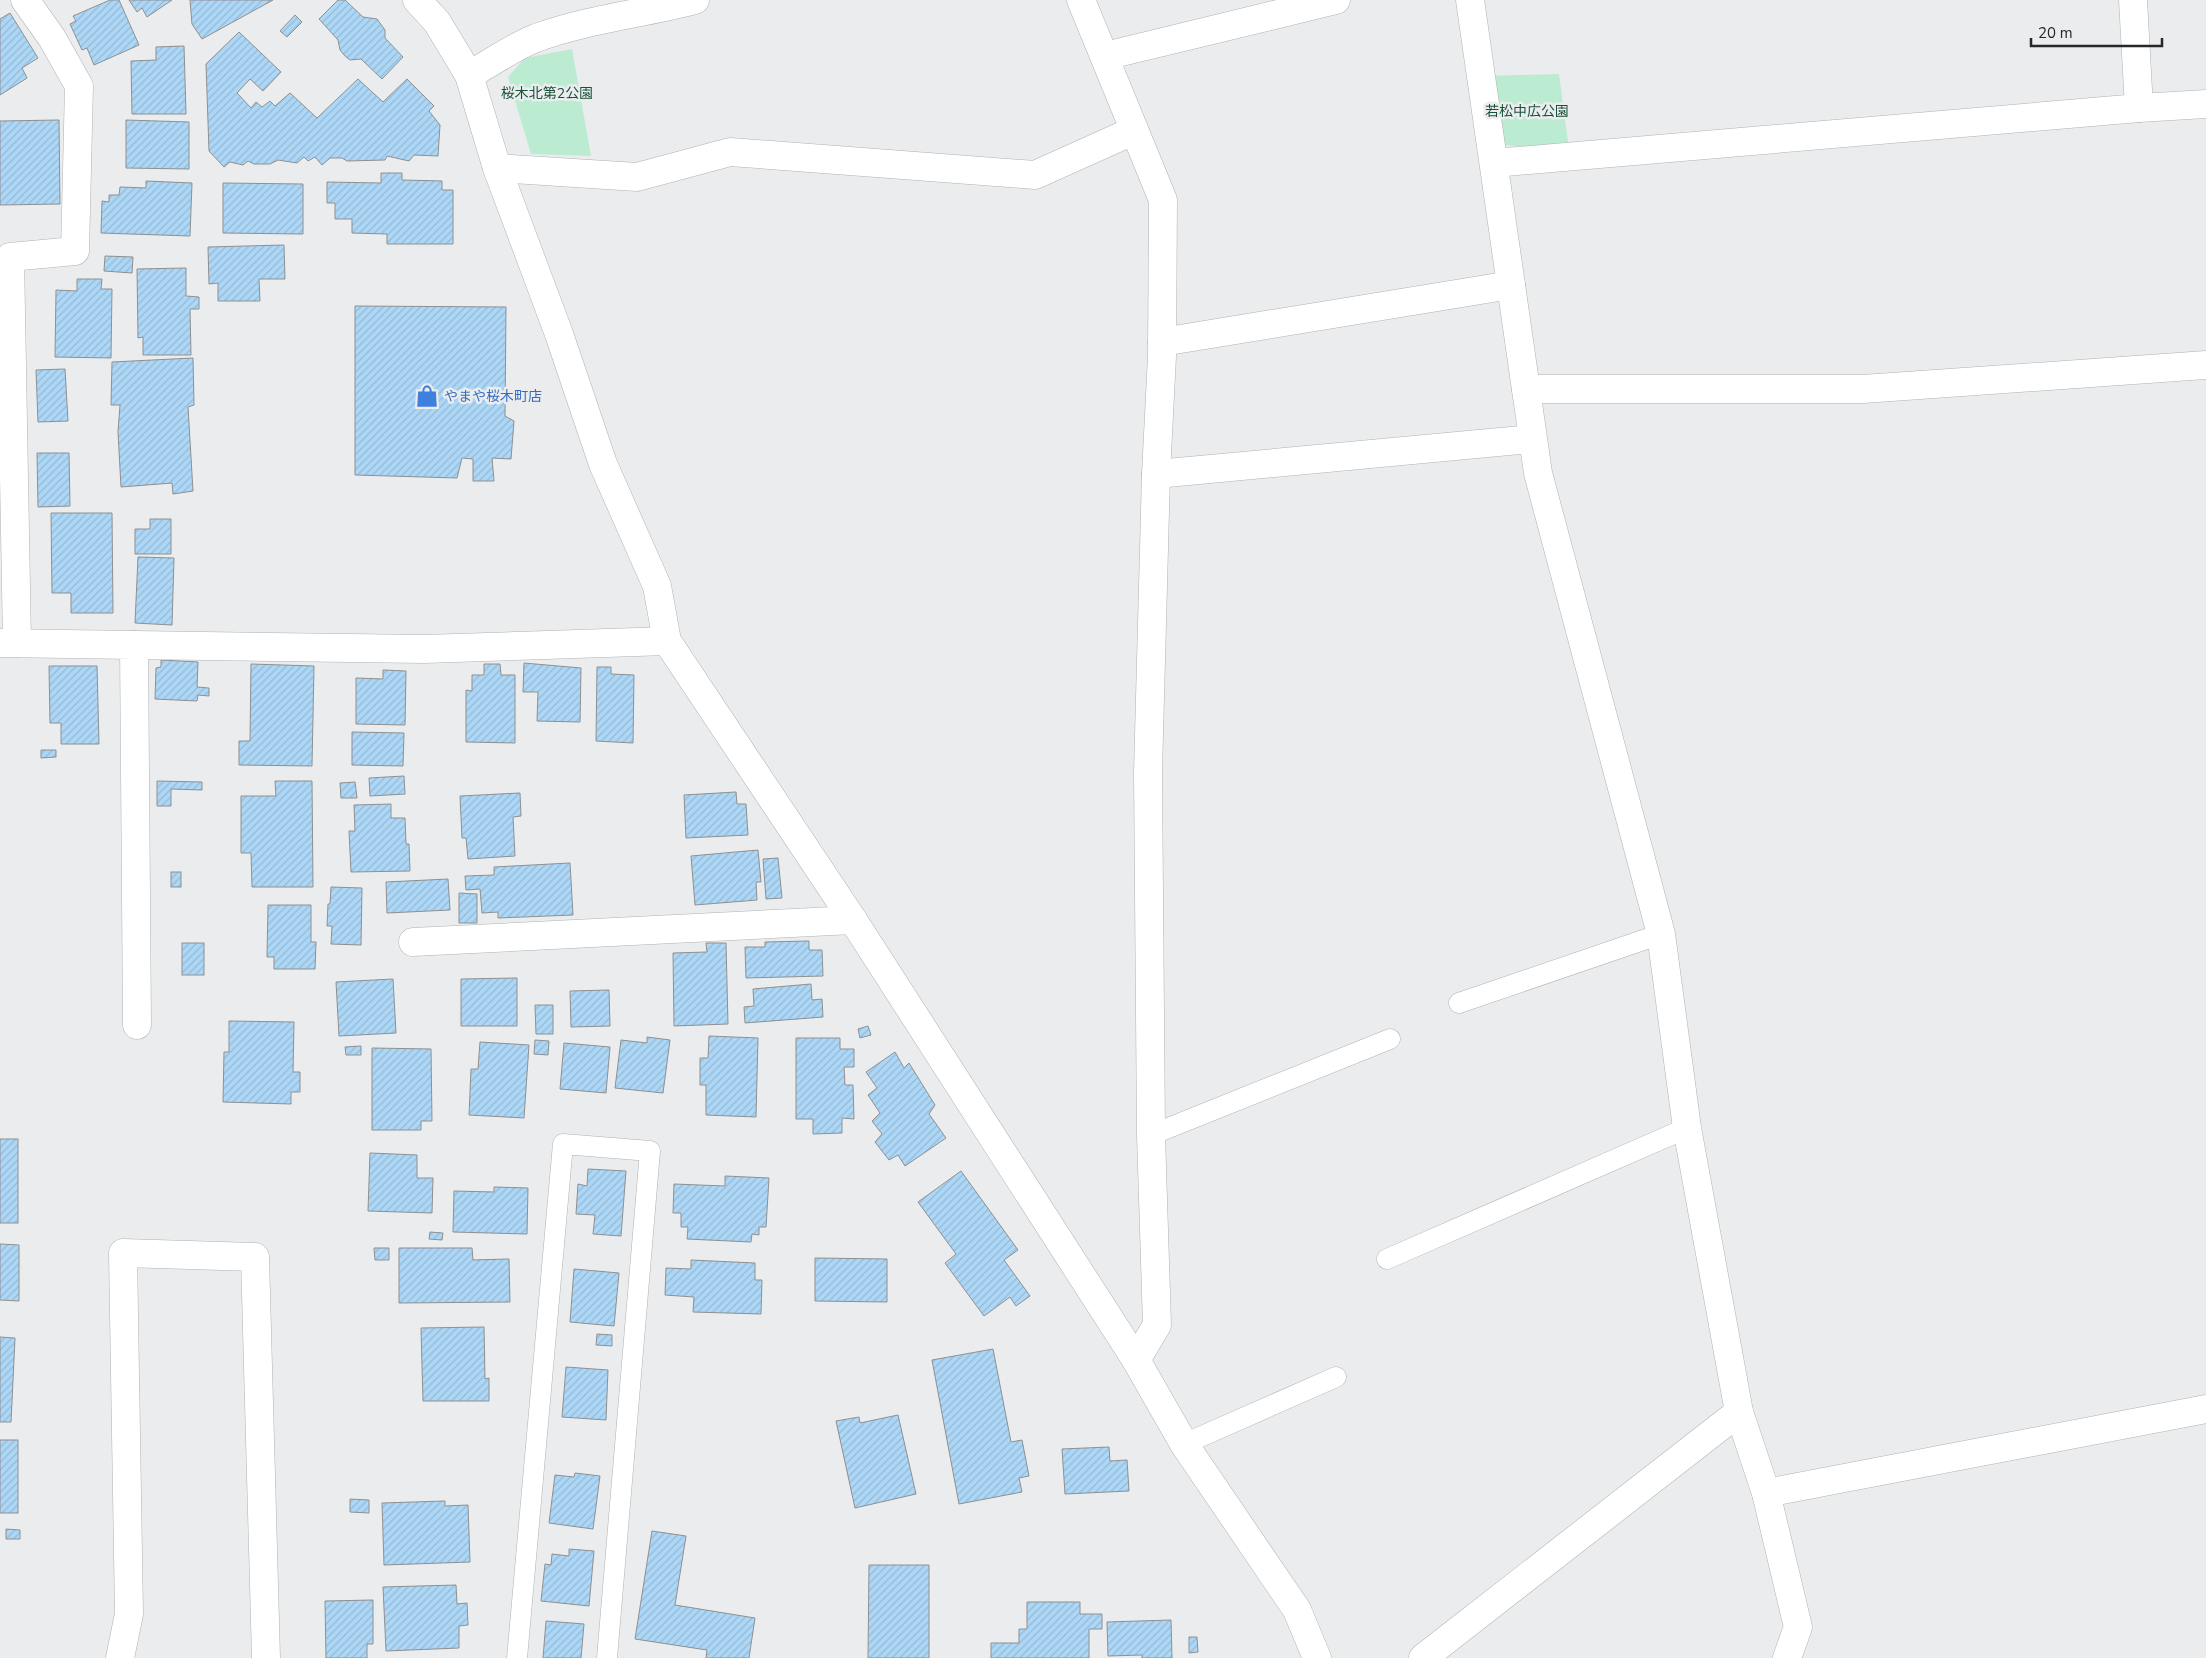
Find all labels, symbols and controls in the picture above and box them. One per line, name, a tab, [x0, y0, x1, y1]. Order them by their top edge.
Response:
scale bar	[2031, 15, 2162, 47]
text: 20 m	[2038, 23, 2073, 43]
park label: 桜木北第2公園	[501, 84, 593, 103]
park label: 若松中広公園	[1485, 102, 1569, 121]
shop icon: やまや桜木町店	[414, 383, 440, 409]
place label: やまや桜木町店	[444, 387, 542, 406]

